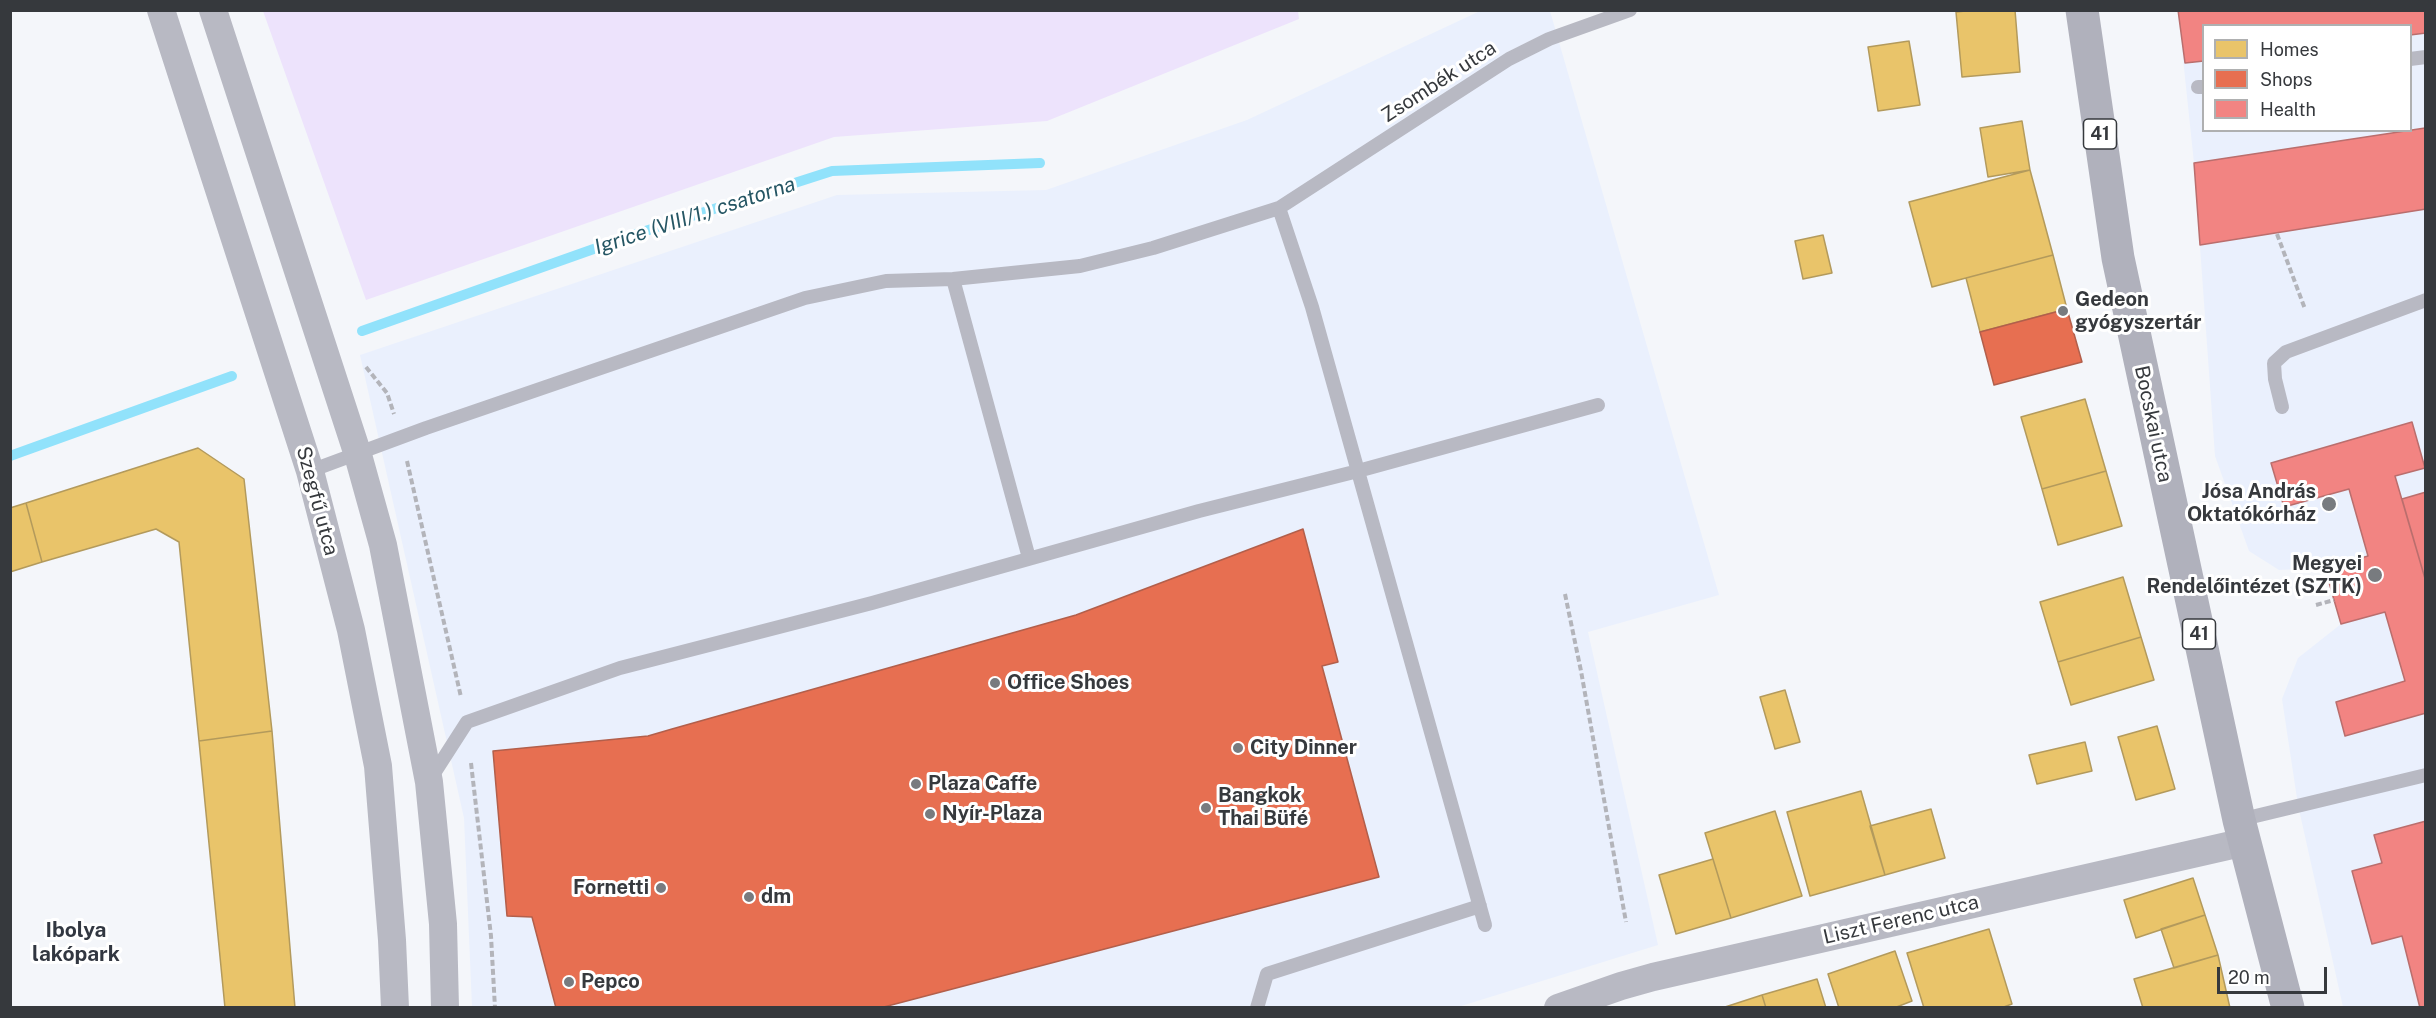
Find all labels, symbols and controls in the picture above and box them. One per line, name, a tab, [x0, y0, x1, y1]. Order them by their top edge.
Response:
legend	[2202, 24, 2412, 132]
street label: Zsombék utca	[1377, 36, 1501, 128]
text: Homes	[2260, 39, 2319, 60]
text: Shops	[2260, 69, 2312, 90]
text: Health	[2260, 99, 2316, 120]
road number: 41	[2084, 119, 2116, 149]
water label: Igrice (VIII/1.) csatorna	[591, 172, 799, 260]
place label: Gedeon gyógyszertár	[2075, 288, 2202, 335]
marker: Gedeon gyógyszertár	[2056, 304, 2070, 318]
street label: Bocskai utca	[2129, 364, 2177, 484]
street label: Szegfű utca	[291, 444, 343, 558]
place label: Jósa András Oktatókórház	[2187, 480, 2316, 527]
marker: Jósa András Oktatókórház	[2320, 495, 2338, 513]
place label: Megyei Rendelőintézet (SZTK)	[2146, 552, 2362, 599]
marker: Megyei Rendelőintézet (SZTK)	[2366, 566, 2384, 584]
road number: 41	[2182, 619, 2216, 649]
place label: Office Shoes	[1007, 671, 1129, 695]
marker: Office Shoes	[988, 676, 1002, 690]
place label: City Dinner	[1250, 736, 1357, 760]
marker: City Dinner	[1231, 741, 1245, 755]
place label: Plaza Caffe	[928, 772, 1037, 796]
marker: Plaza Caffe	[909, 777, 923, 791]
place label: Bangkok Thai Büfé	[1218, 784, 1308, 831]
marker: Bangkok Thai Büfé	[1199, 801, 1213, 815]
place label: Nyír-Plaza	[942, 802, 1042, 826]
marker: Nyír-Plaza	[923, 807, 937, 821]
place label: Fornetti	[573, 876, 649, 900]
marker: Fornetti	[654, 881, 668, 895]
place label: dm	[761, 885, 791, 909]
marker: dm	[742, 890, 756, 904]
street label: Liszt Ferenc utca	[1821, 890, 1981, 950]
district label: Ibolya lakópark	[32, 918, 120, 968]
scale bar	[2220, 955, 2330, 993]
text: 20 m	[2228, 967, 2270, 988]
place label: Pepco	[581, 970, 640, 994]
marker: Pepco	[562, 975, 576, 989]

